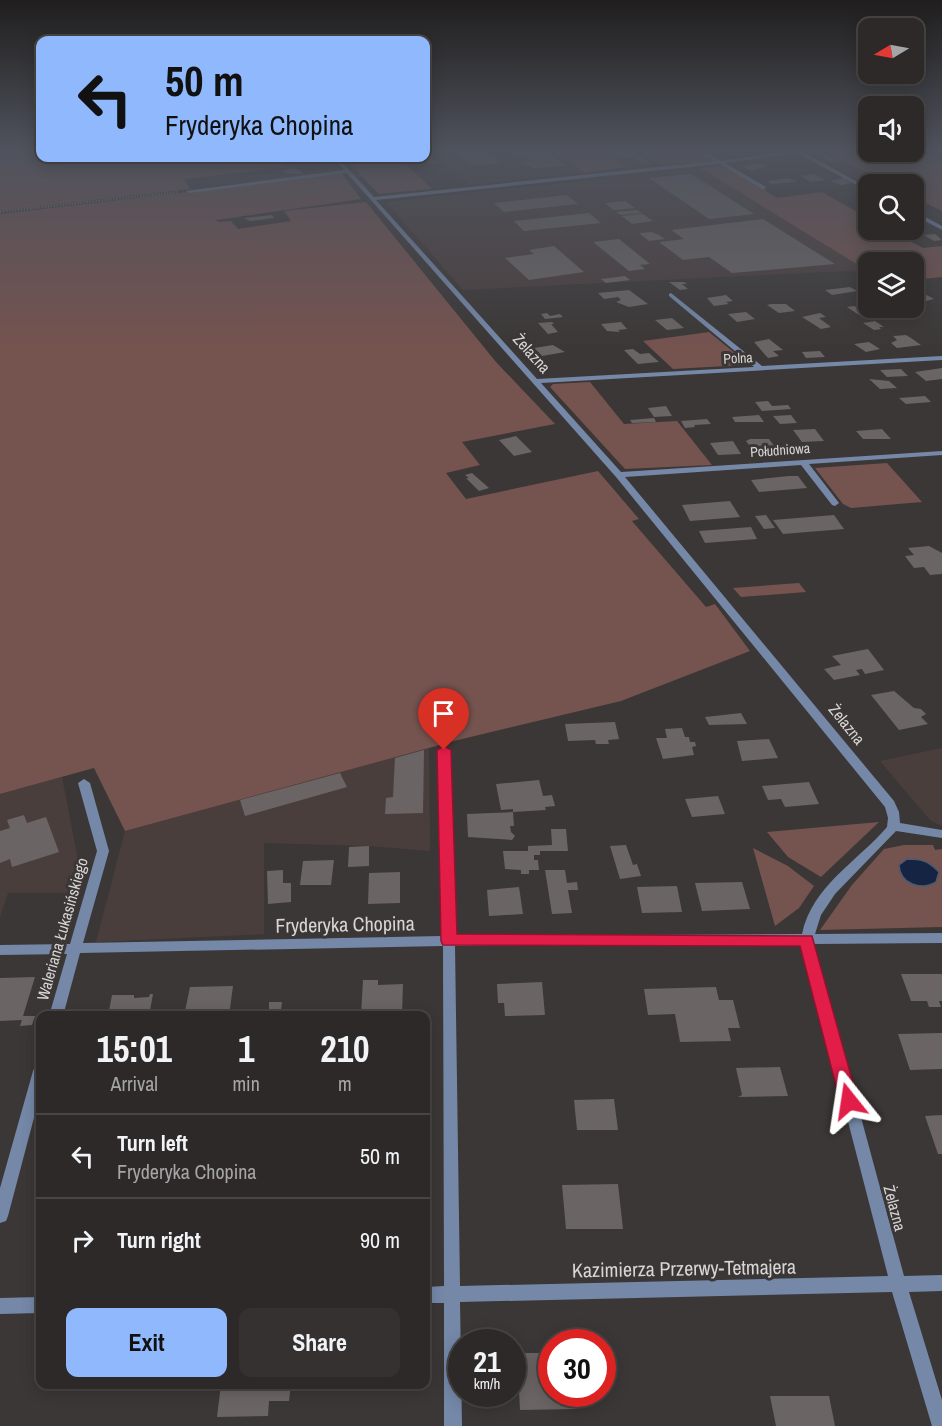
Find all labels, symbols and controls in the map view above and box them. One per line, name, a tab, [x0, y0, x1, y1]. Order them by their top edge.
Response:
north arrow	[858, 18, 924, 84]
map controls	[858, 18, 924, 318]
text: 50 m	[165, 53, 244, 109]
icon: left	[66, 60, 144, 138]
button: sound	[858, 96, 924, 162]
text: Fryderyka Chopina	[165, 107, 353, 143]
button: search	[858, 174, 924, 240]
button: layers	[858, 252, 924, 318]
street label: Żelazna	[508, 328, 556, 378]
street label: Polna	[723, 348, 754, 368]
street label: Południowa	[749, 439, 811, 461]
pin	[418, 688, 469, 750]
icon: arrive	[427, 697, 460, 730]
street label: Żelazna	[824, 699, 871, 750]
street label: Waleriana Łukasińskiego	[31, 855, 93, 1003]
street label: Fryderyka Chopina	[275, 909, 415, 939]
text: 15:01	[96, 1025, 172, 1073]
text: 1	[238, 1025, 254, 1073]
text: 210	[320, 1025, 370, 1073]
position arrow	[817, 1069, 881, 1133]
text: Arrival	[111, 1070, 158, 1097]
text: min	[232, 1070, 260, 1097]
text: m	[338, 1070, 352, 1097]
text: Turn left	[117, 1128, 188, 1158]
icon: left	[66, 1140, 99, 1173]
text: 50 m	[360, 1141, 400, 1171]
text: Fryderyka Chopina	[117, 1158, 256, 1185]
street label: Żelazna	[878, 1183, 912, 1234]
icon: right	[66, 1224, 99, 1257]
text: Turn right	[117, 1225, 201, 1255]
text: 90 m	[360, 1225, 400, 1255]
street label: Kazimierza Przerwy-Tetmajera	[572, 1253, 796, 1283]
button: Exit	[66, 1308, 227, 1377]
button: Share	[239, 1308, 400, 1377]
speed limit sign: 30	[538, 1329, 616, 1407]
text: 21	[473, 1341, 501, 1381]
text: km/h	[474, 1373, 500, 1394]

